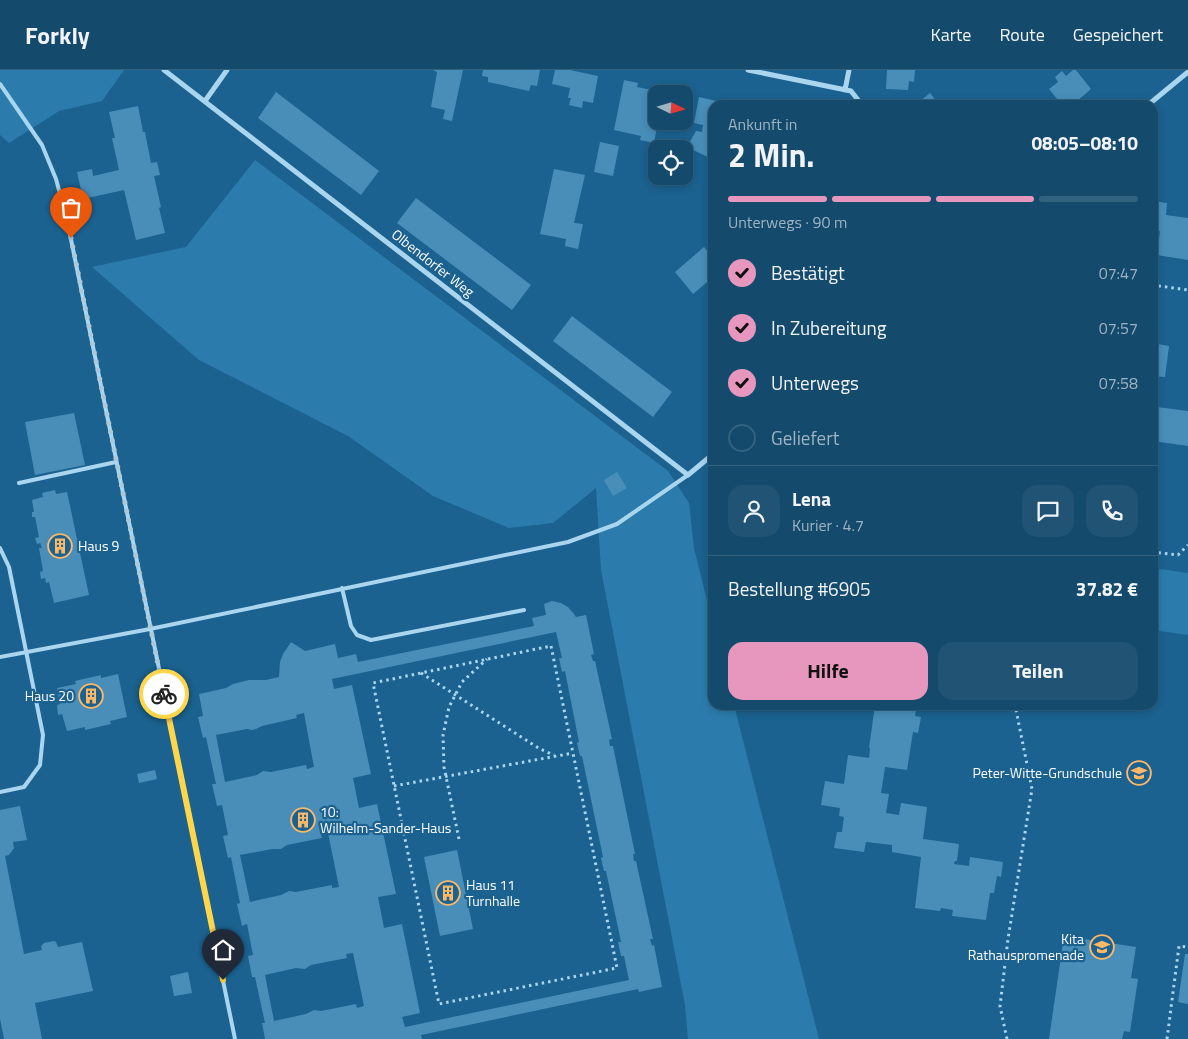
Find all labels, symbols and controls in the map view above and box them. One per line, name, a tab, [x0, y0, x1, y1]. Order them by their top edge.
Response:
text: Forkly	[25, 17, 90, 53]
text: Karte	[930, 21, 971, 48]
text: Route	[999, 21, 1045, 48]
text: Gespeichert	[1073, 21, 1163, 48]
north arrow	[648, 85, 692, 130]
map controls	[648, 85, 693, 185]
text: Ankunft in	[728, 112, 797, 136]
text: 08:05–08:10	[1031, 128, 1138, 157]
text: 2 Min.	[728, 131, 815, 179]
button: locate	[648, 140, 693, 185]
pin	[50, 187, 92, 238]
icon: bag	[57, 194, 85, 222]
text: Unterwegs · 90 m	[728, 210, 847, 234]
street label: Olbendorfer Weg	[387, 224, 479, 302]
text: Bestätigt	[771, 258, 845, 287]
icon: check	[728, 259, 756, 287]
text: 07:47	[1099, 261, 1138, 285]
text: In Zubereitung	[771, 313, 887, 342]
icon: check	[728, 314, 756, 342]
text: 07:57	[1099, 316, 1138, 340]
text: Unterwegs	[771, 368, 859, 397]
icon: check	[728, 369, 756, 397]
text: 07:58	[1099, 371, 1138, 395]
text: Geliefert	[771, 423, 839, 452]
text: Lena	[792, 484, 831, 513]
button: person	[728, 485, 780, 537]
button: chat	[1022, 485, 1074, 537]
button: phone	[1086, 485, 1138, 537]
text: Kurier · 4.7	[792, 513, 864, 537]
building icon: Haus 9	[47, 533, 73, 559]
place label: Haus 9	[78, 535, 119, 556]
text: Bestellung #6905	[728, 574, 871, 603]
text: 37.82 €	[1076, 574, 1138, 603]
button: Hilfe	[728, 642, 928, 700]
button: Teilen	[938, 642, 1138, 700]
courier	[139, 669, 189, 719]
icon: bike	[150, 680, 178, 708]
building icon: Haus 20	[78, 683, 104, 709]
place label: Haus 20	[25, 685, 74, 706]
school or university icon: Peter-Witte-Grundschule	[1126, 760, 1152, 786]
place label: Peter-Witte-Grundschule	[972, 762, 1122, 783]
place label: 10: Wilhelm-Sander-Haus	[320, 801, 451, 838]
building icon: 10: Wilhelm-Sander-Haus	[290, 807, 316, 833]
place label: Haus 11 Turnhalle	[466, 874, 520, 911]
building icon: Haus 11 Turnhalle	[435, 880, 461, 906]
place label: Kita Rathauspromenade	[968, 928, 1084, 965]
pin	[202, 929, 244, 980]
school or university icon: Kita Rathauspromenade	[1089, 934, 1115, 960]
icon: home	[209, 936, 237, 964]

